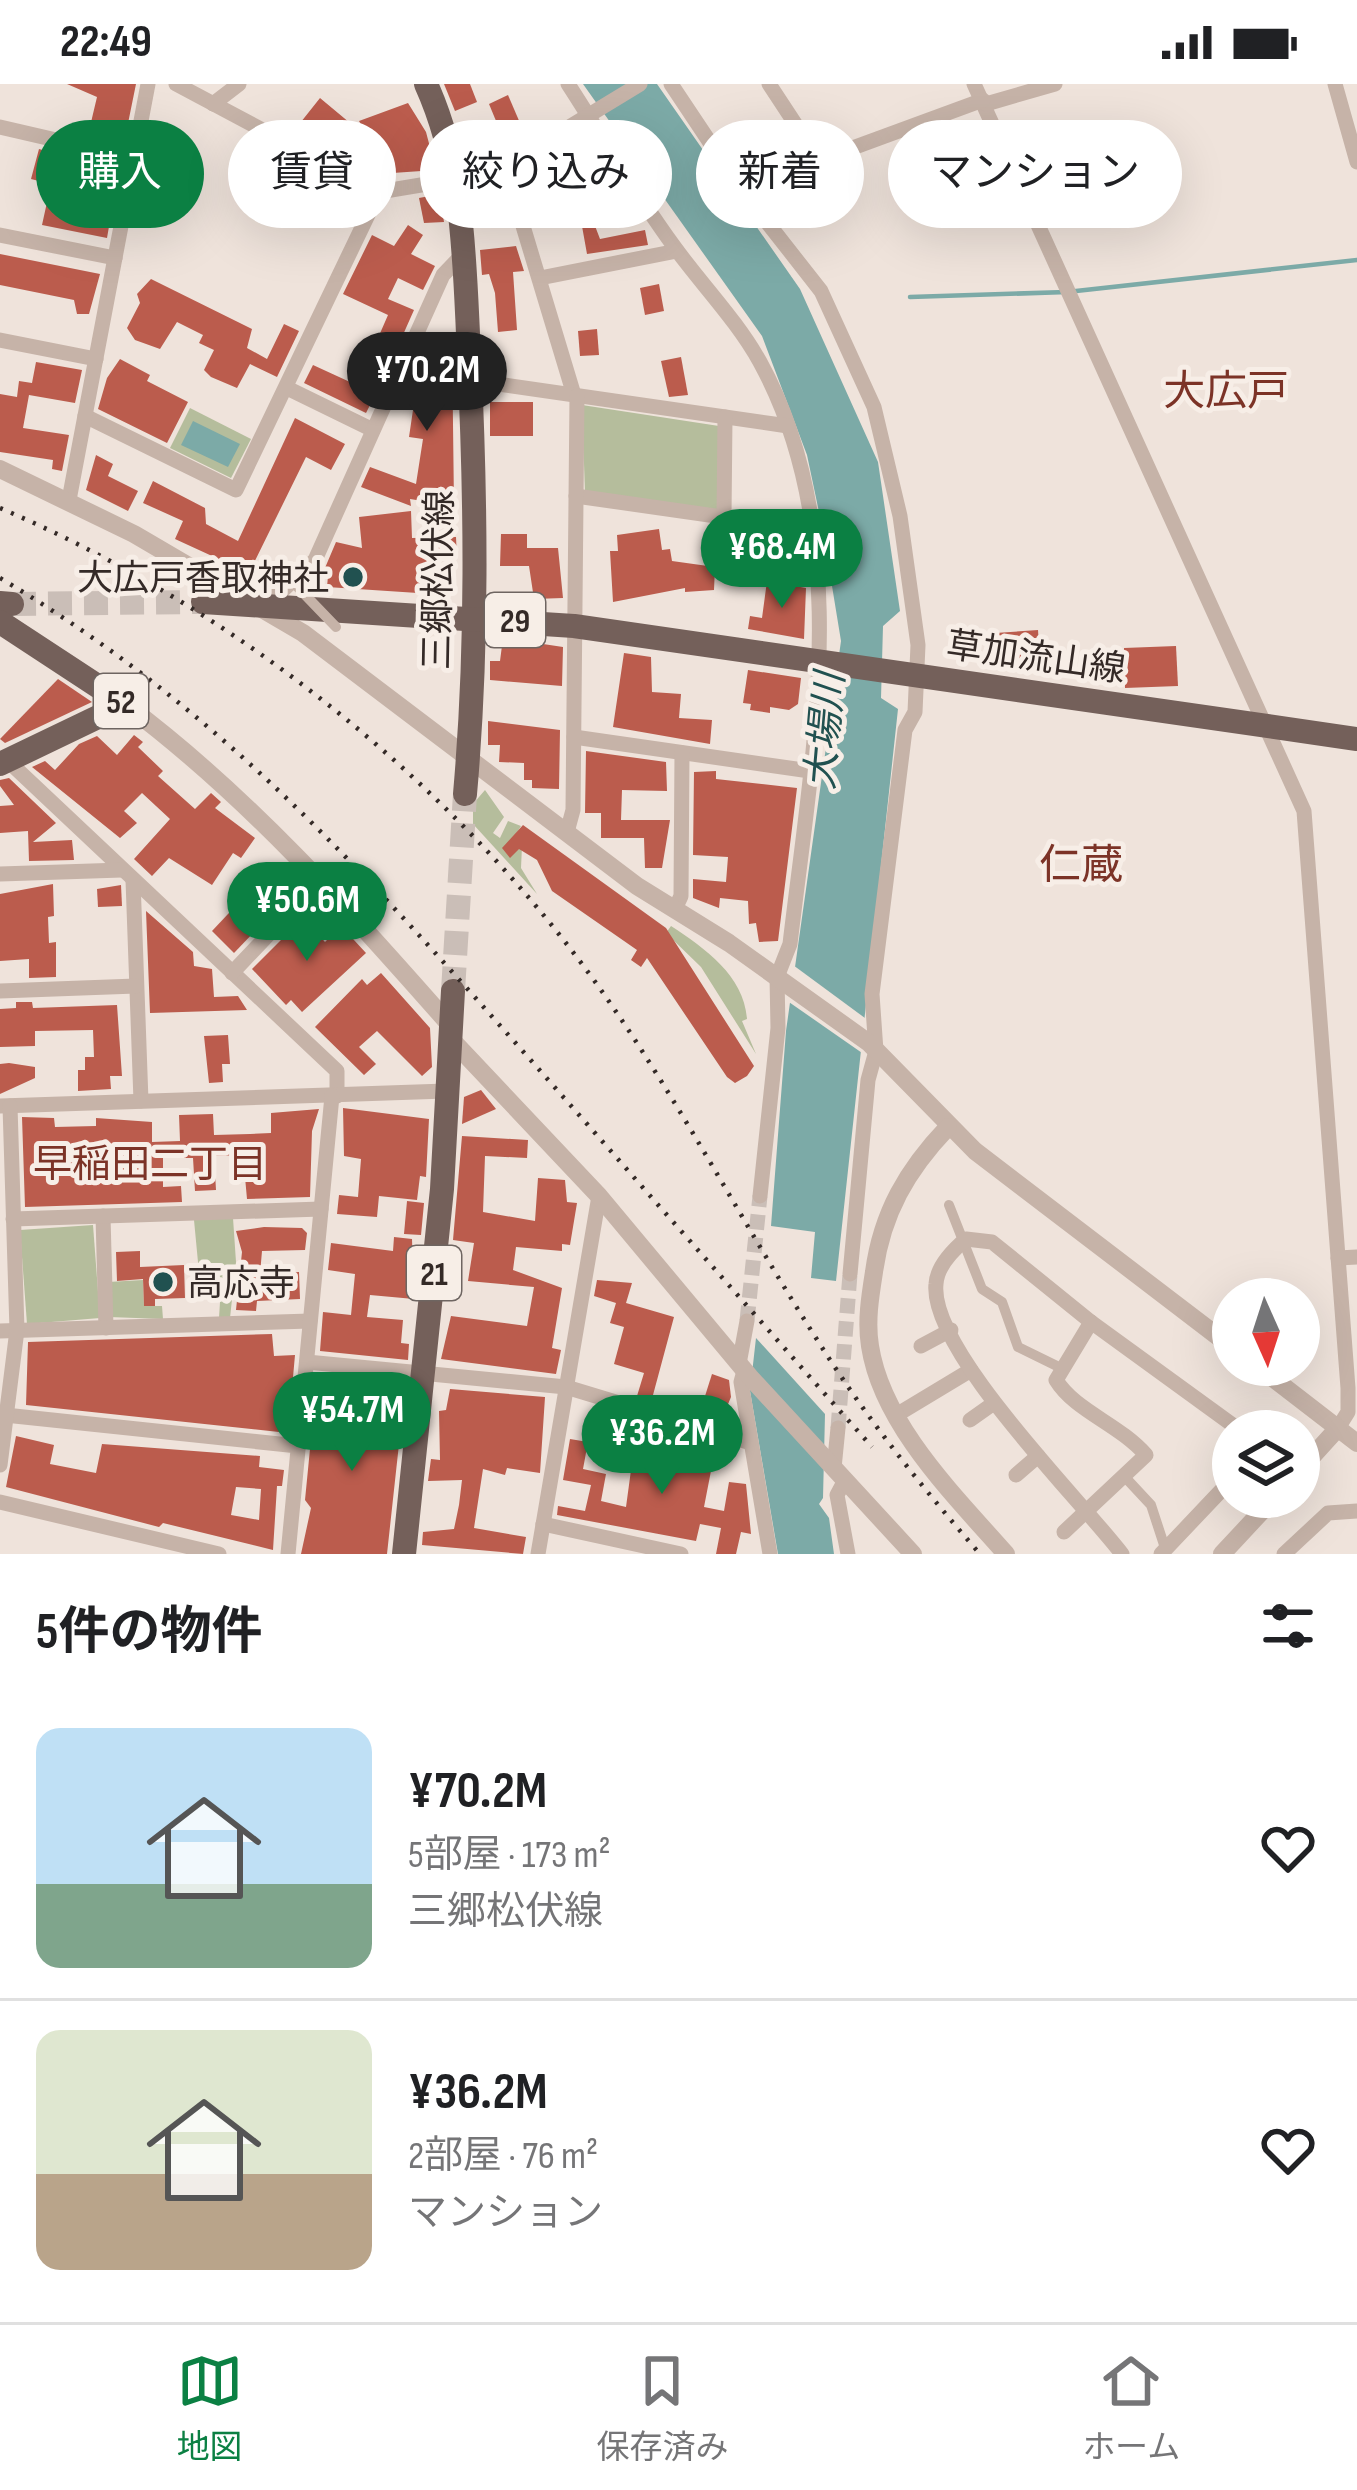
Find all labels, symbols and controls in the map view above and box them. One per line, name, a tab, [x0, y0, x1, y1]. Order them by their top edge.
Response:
text: 22:49	[60, 15, 152, 70]
chip: 購入	[36, 120, 204, 228]
chip: 賃貸	[228, 120, 396, 228]
chip: 絞り込み	[420, 120, 672, 228]
chip: 新着	[696, 120, 864, 228]
chip: マンション	[888, 120, 1182, 228]
pin: ¥70.2M	[329, 332, 525, 434]
text: ¥70.2M	[374, 347, 480, 394]
district label: 大広戸	[1163, 367, 1289, 418]
street label: 三郷松伏線	[416, 490, 463, 670]
pin: ¥68.4M	[684, 509, 880, 611]
text: ¥68.4M	[728, 524, 836, 571]
place label: 大広戸香取神社	[77, 558, 329, 601]
marker: 大広戸香取神社	[340, 564, 366, 590]
road number: 29	[485, 593, 545, 647]
street label: 草加流山線	[944, 625, 1128, 692]
water label: 大場川	[798, 667, 855, 792]
road number: 52	[94, 674, 148, 728]
district label: 仁蔵	[1039, 841, 1123, 892]
pin: ¥50.6M	[209, 862, 405, 964]
text: ¥50.6M	[254, 877, 360, 924]
district label: 早稲田二丁目	[33, 1142, 267, 1189]
road number: 21	[407, 1246, 461, 1300]
place label: 高応寺	[187, 1263, 295, 1306]
marker: 高応寺	[150, 1269, 176, 1295]
north arrow	[1212, 1278, 1320, 1386]
map controls	[1212, 1278, 1320, 1518]
pin: ¥54.7M	[254, 1372, 450, 1474]
text: ¥54.7M	[300, 1387, 404, 1434]
pin: ¥36.2M	[564, 1395, 760, 1497]
text: ¥36.2M	[609, 1410, 715, 1457]
button: layers	[1212, 1410, 1320, 1518]
icon: filters	[1255, 1593, 1321, 1659]
text: 5件の物件	[36, 1602, 262, 1663]
text: ¥70.2M	[408, 1761, 547, 1822]
icon: home	[132, 1776, 276, 1920]
icon: heart	[1255, 1815, 1321, 1881]
text: 5部屋 · 173 m²	[408, 1832, 611, 1879]
text: 三郷松伏線	[408, 1889, 603, 1936]
text: ¥36.2M	[408, 2062, 547, 2123]
icon: home	[132, 2078, 276, 2222]
icon: heart	[1255, 2117, 1321, 2183]
text: 2部屋 · 76 m²	[408, 2133, 598, 2180]
text: マンション	[408, 2190, 603, 2237]
tab: 地図	[177, 2348, 243, 2468]
tab: 保存済み	[596, 2348, 728, 2468]
tab: ホーム	[1082, 2348, 1180, 2468]

